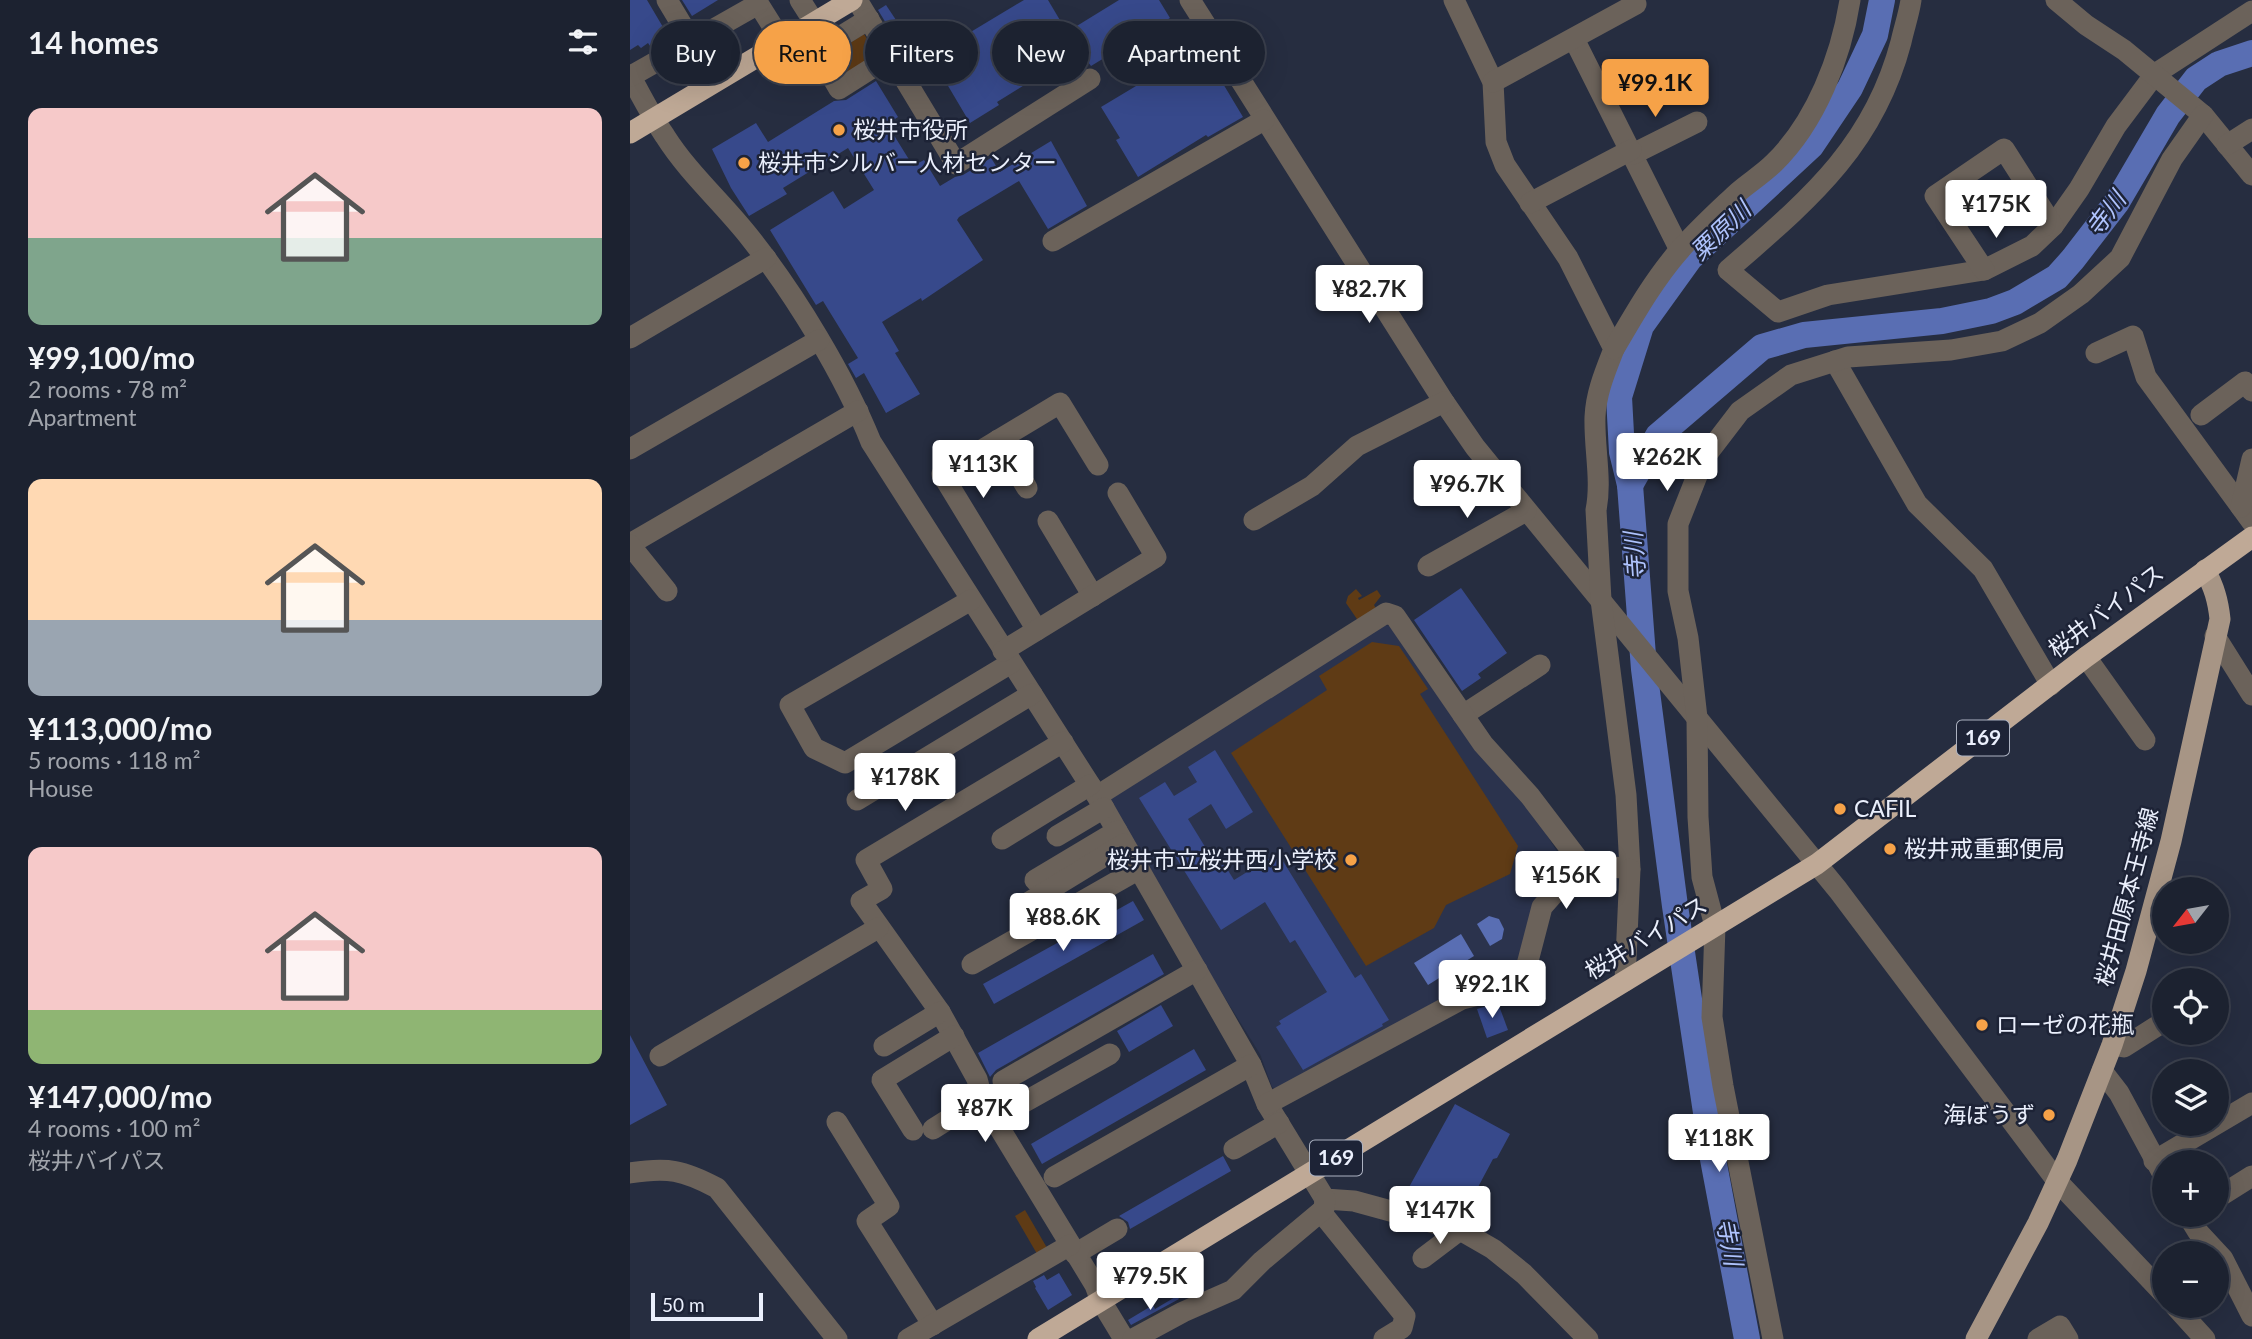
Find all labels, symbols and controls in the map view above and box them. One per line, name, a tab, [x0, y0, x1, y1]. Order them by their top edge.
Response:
chip: Buy	[651, 21, 740, 84]
chip: Rent	[754, 21, 851, 84]
chip: Filters	[865, 21, 978, 84]
chip: New	[992, 21, 1089, 84]
chip: Apartment	[1103, 21, 1265, 84]
icon: filters	[564, 23, 602, 61]
text: 14 homes	[28, 24, 159, 60]
pin: ¥99.1K	[1598, 60, 1712, 119]
text: ¥99.1K	[1618, 68, 1692, 96]
place label: 桜井市役所	[853, 115, 968, 143]
marker: 桜井市役所	[831, 122, 847, 138]
place label: 桜井市シルバー人材センター	[758, 148, 1057, 176]
icon: home	[252, 154, 378, 280]
marker: 桜井市シルバー人材センター	[736, 155, 752, 171]
pin: ¥175K	[1947, 180, 2045, 240]
water label: 寺川	[2079, 183, 2133, 241]
text: ¥175K	[1961, 189, 2031, 217]
water label: 粟原川	[1684, 192, 1758, 265]
pin: ¥82.7K	[1312, 266, 1426, 325]
text: ¥82.7K	[1332, 274, 1406, 302]
text: ¥99,100/mo	[28, 339, 195, 375]
text: 2 rooms · 78 m²	[28, 375, 187, 403]
text: Apartment	[28, 403, 136, 431]
pin: ¥262K	[1618, 434, 1716, 493]
pin: ¥113K	[934, 440, 1032, 500]
text: ¥262K	[1632, 442, 1702, 470]
text: ¥113K	[948, 449, 1018, 477]
pin: ¥96.7K	[1410, 461, 1524, 520]
text: ¥96.7K	[1430, 469, 1504, 497]
icon: home	[252, 525, 378, 651]
water label: 寺川	[1617, 528, 1650, 581]
street label: 桜井バイパス	[2042, 558, 2169, 663]
text: ¥113,000/mo	[28, 710, 212, 746]
road number: 169	[1957, 720, 2009, 756]
text: 5 rooms · 118 m²	[28, 746, 200, 774]
pin: ¥178K	[856, 754, 954, 813]
text: ¥178K	[870, 762, 940, 790]
text: House	[28, 774, 93, 802]
place label: CAFIL	[1854, 794, 1916, 822]
marker: CAFIL	[1832, 801, 1848, 817]
street label: 桜井田原本王寺線	[2089, 804, 2163, 989]
place label: 桜井戒重郵便局	[1904, 834, 2065, 862]
marker: 桜井戒重郵便局	[1882, 841, 1898, 857]
place label: 桜井市立桜井西小学校	[1107, 845, 1337, 873]
marker: 桜井市立桜井西小学校	[1343, 852, 1359, 868]
pin: ¥156K	[1517, 852, 1615, 911]
text: ¥156K	[1531, 860, 1601, 888]
north arrow	[2152, 877, 2230, 954]
map controls	[2152, 877, 2229, 1318]
street label: 桜井バイパス	[1579, 890, 1712, 985]
icon: home	[252, 893, 378, 1019]
pin: ¥88.6K	[1006, 894, 1120, 953]
text: ¥88.6K	[1026, 902, 1100, 930]
pin: ¥92.1K	[1435, 960, 1549, 1020]
button: locate	[2152, 968, 2229, 1045]
text: ¥92.1K	[1455, 969, 1529, 997]
place label: ローゼの花瓶	[1996, 1010, 2134, 1038]
marker: ローゼの花瓶	[1974, 1017, 1990, 1033]
button: layers	[2152, 1059, 2229, 1136]
text: ¥147,000/mo	[28, 1078, 212, 1114]
pin: ¥87K	[944, 1084, 1026, 1144]
text: ¥87K	[957, 1093, 1013, 1121]
place label: 海ぼうず	[1943, 1100, 2035, 1128]
marker: 海ぼうず	[2041, 1107, 2057, 1123]
text: 4 rooms · 100 m²	[28, 1114, 200, 1142]
pin: ¥118K	[1670, 1114, 1768, 1174]
text: ¥118K	[1684, 1123, 1754, 1151]
road number: 169	[1310, 1140, 1362, 1176]
text: 桜井バイパス	[28, 1146, 166, 1174]
button: +	[2152, 1150, 2229, 1227]
pin: ¥147K	[1391, 1186, 1489, 1246]
text: ¥147K	[1405, 1195, 1475, 1223]
water label: 寺川	[1712, 1215, 1750, 1271]
button: −	[2152, 1241, 2229, 1318]
pin: ¥79.5K	[1093, 1252, 1207, 1312]
text: ¥79.5K	[1113, 1261, 1187, 1289]
scale bar	[651, 1290, 763, 1322]
text: 50 m	[662, 1293, 705, 1316]

